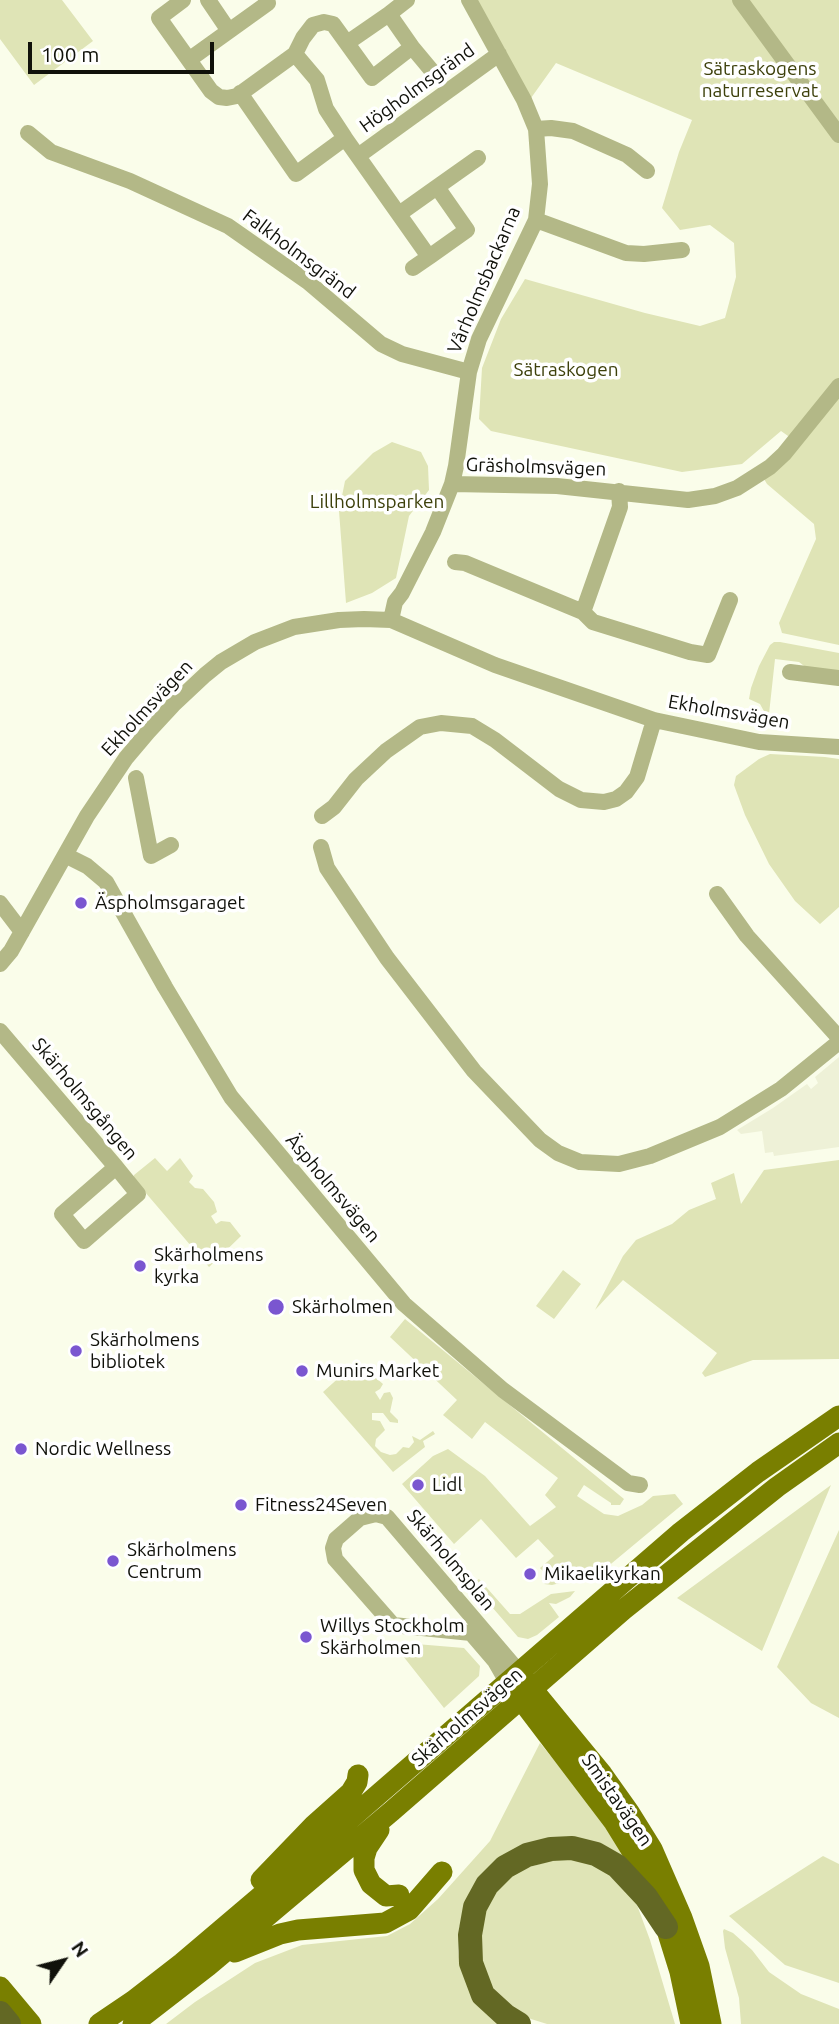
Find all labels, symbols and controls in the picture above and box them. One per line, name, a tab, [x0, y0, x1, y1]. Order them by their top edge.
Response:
scale bar	[32, 28, 217, 72]
street label: Högholmsgränd	[355, 39, 479, 137]
text: 100 m	[41, 42, 99, 66]
park label: Sätraskogens naturreservat	[702, 58, 818, 102]
street label: Vårholmsbackarna	[443, 203, 525, 357]
street label: Falkholmsgränd	[238, 204, 360, 304]
park label: Sätraskogen	[514, 359, 618, 381]
street label: Gräsholmsvägen	[465, 453, 607, 481]
park label: Lillholmsparken	[310, 491, 444, 513]
street label: Ekholmsvägen	[97, 655, 197, 761]
street label: Ekholmsvägen	[666, 690, 792, 734]
place label: Äspholmsgaraget	[95, 892, 245, 914]
marker: Äspholmsgaraget	[73, 895, 89, 911]
street label: Skärholmsgången	[27, 1033, 143, 1165]
street label: Äspholmsvägen	[281, 1129, 385, 1247]
place label: Skärholmens kyrka	[154, 1244, 263, 1288]
marker: Skärholmens kyrka	[132, 1258, 148, 1274]
place label: Skärholmen	[292, 1296, 393, 1318]
marker: Skärholmen	[266, 1297, 286, 1317]
place label: Skärholmens bibliotek	[90, 1329, 199, 1373]
marker: Skärholmens bibliotek	[68, 1343, 84, 1359]
place label: Munirs Market	[316, 1360, 439, 1382]
marker: Munirs Market	[294, 1363, 310, 1379]
place label: Nordic Wellness	[35, 1438, 171, 1460]
marker: Nordic Wellness	[13, 1441, 29, 1457]
place label: Lidl	[432, 1474, 462, 1496]
marker: Lidl	[410, 1477, 426, 1493]
place label: Fitness24Seven	[255, 1494, 387, 1516]
marker: Fitness24Seven	[233, 1497, 249, 1513]
street label: Skärholmsplan	[402, 1505, 500, 1615]
place label: Skärholmens Centrum	[127, 1539, 236, 1583]
marker: Skärholmens Centrum	[105, 1553, 121, 1569]
place label: Mikaelikyrkan	[544, 1563, 661, 1585]
marker: Mikaelikyrkan	[522, 1566, 538, 1582]
place label: Willys Stockholm Skärholmen	[320, 1615, 465, 1659]
marker: Willys Stockholm Skärholmen	[298, 1629, 314, 1645]
street label: Skärholmsvägen	[407, 1663, 527, 1771]
street label: Smistavägen	[577, 1749, 657, 1851]
north arrow	[28, 1926, 98, 1996]
text: N	[67, 1937, 93, 1961]

